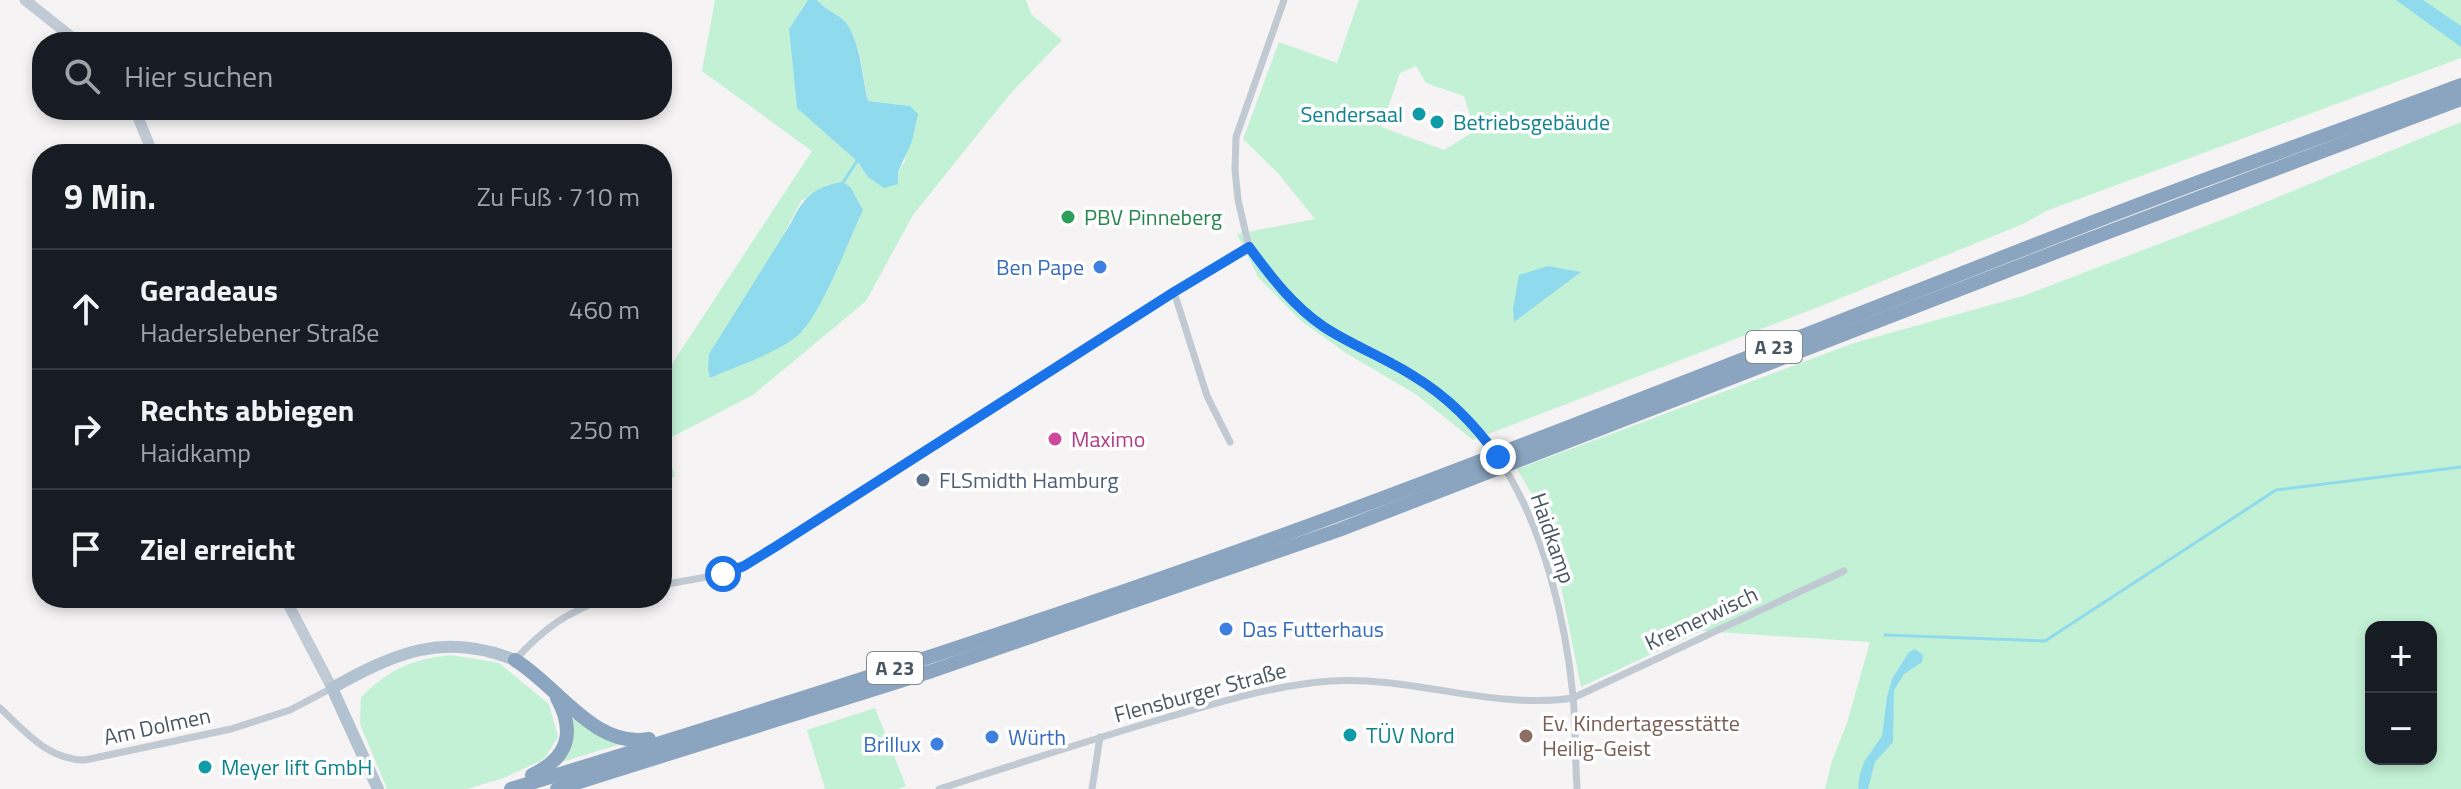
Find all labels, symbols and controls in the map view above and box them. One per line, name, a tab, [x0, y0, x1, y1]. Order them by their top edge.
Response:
search box	[32, 32, 672, 120]
text: Hier suchen	[124, 53, 273, 99]
icon: search	[60, 54, 104, 98]
place label: Sendersaal	[1300, 97, 1403, 131]
marker: Sendersaal	[1410, 105, 1428, 123]
place label: Betriebsgebäude	[1453, 105, 1610, 139]
marker: Betriebsgebäude	[1428, 113, 1446, 131]
text: 9 Min.	[64, 170, 156, 222]
text: Zu Fuß · 710 m	[477, 177, 640, 216]
place label: PBV Pinneberg	[1084, 200, 1222, 234]
marker: PBV Pinneberg	[1059, 208, 1077, 226]
place label: Ben Pape	[996, 250, 1084, 284]
marker: Ben Pape	[1091, 258, 1109, 276]
text: Geradeaus	[140, 267, 278, 313]
icon: ahead	[64, 287, 108, 331]
text: 460 m	[569, 290, 640, 329]
text: Haderslebener Straße	[140, 313, 379, 352]
road number: A 23	[1746, 331, 1802, 363]
text: Rechts abbiegen	[140, 387, 354, 433]
icon: right	[64, 407, 108, 451]
text: 250 m	[569, 410, 640, 449]
place label: Maximo	[1071, 422, 1145, 456]
marker: Maximo	[1046, 430, 1064, 448]
text: Haidkamp	[140, 433, 251, 472]
route end	[1480, 439, 1516, 475]
place label: FLSmidth Hamburg	[939, 463, 1119, 497]
marker: FLSmidth Hamburg	[914, 471, 932, 489]
street label: Haidkamp	[1522, 488, 1584, 588]
text: Ziel erreicht	[140, 526, 295, 572]
icon: arrive	[64, 527, 108, 571]
route start	[705, 556, 741, 592]
street label: Kremerwisch	[1639, 577, 1763, 659]
place label: Das Futterhaus	[1242, 612, 1384, 646]
marker: Das Futterhaus	[1217, 620, 1235, 638]
map controls	[2365, 621, 2437, 765]
button: +	[2365, 621, 2437, 693]
road number: A 23	[867, 652, 923, 684]
street label: Flensburger Straße	[1110, 653, 1290, 731]
button: −	[2365, 693, 2437, 765]
street label: Am Dolmen	[100, 698, 214, 754]
place label: Ev. Kindertagesstätte Heilig-Geist	[1542, 706, 1740, 765]
place label: TÜV Nord	[1366, 718, 1455, 752]
place label: Würth	[1008, 720, 1066, 754]
marker: TÜV Nord	[1341, 726, 1359, 744]
place label: Brillux	[863, 727, 921, 761]
marker: Ev. Kindertagesstätte Heilig-Geist	[1517, 727, 1535, 745]
marker: Würth	[983, 728, 1001, 746]
marker: Brillux	[928, 735, 946, 753]
place label: Meyer lift GmbH	[221, 750, 372, 784]
marker: Meyer lift GmbH	[196, 758, 214, 776]

